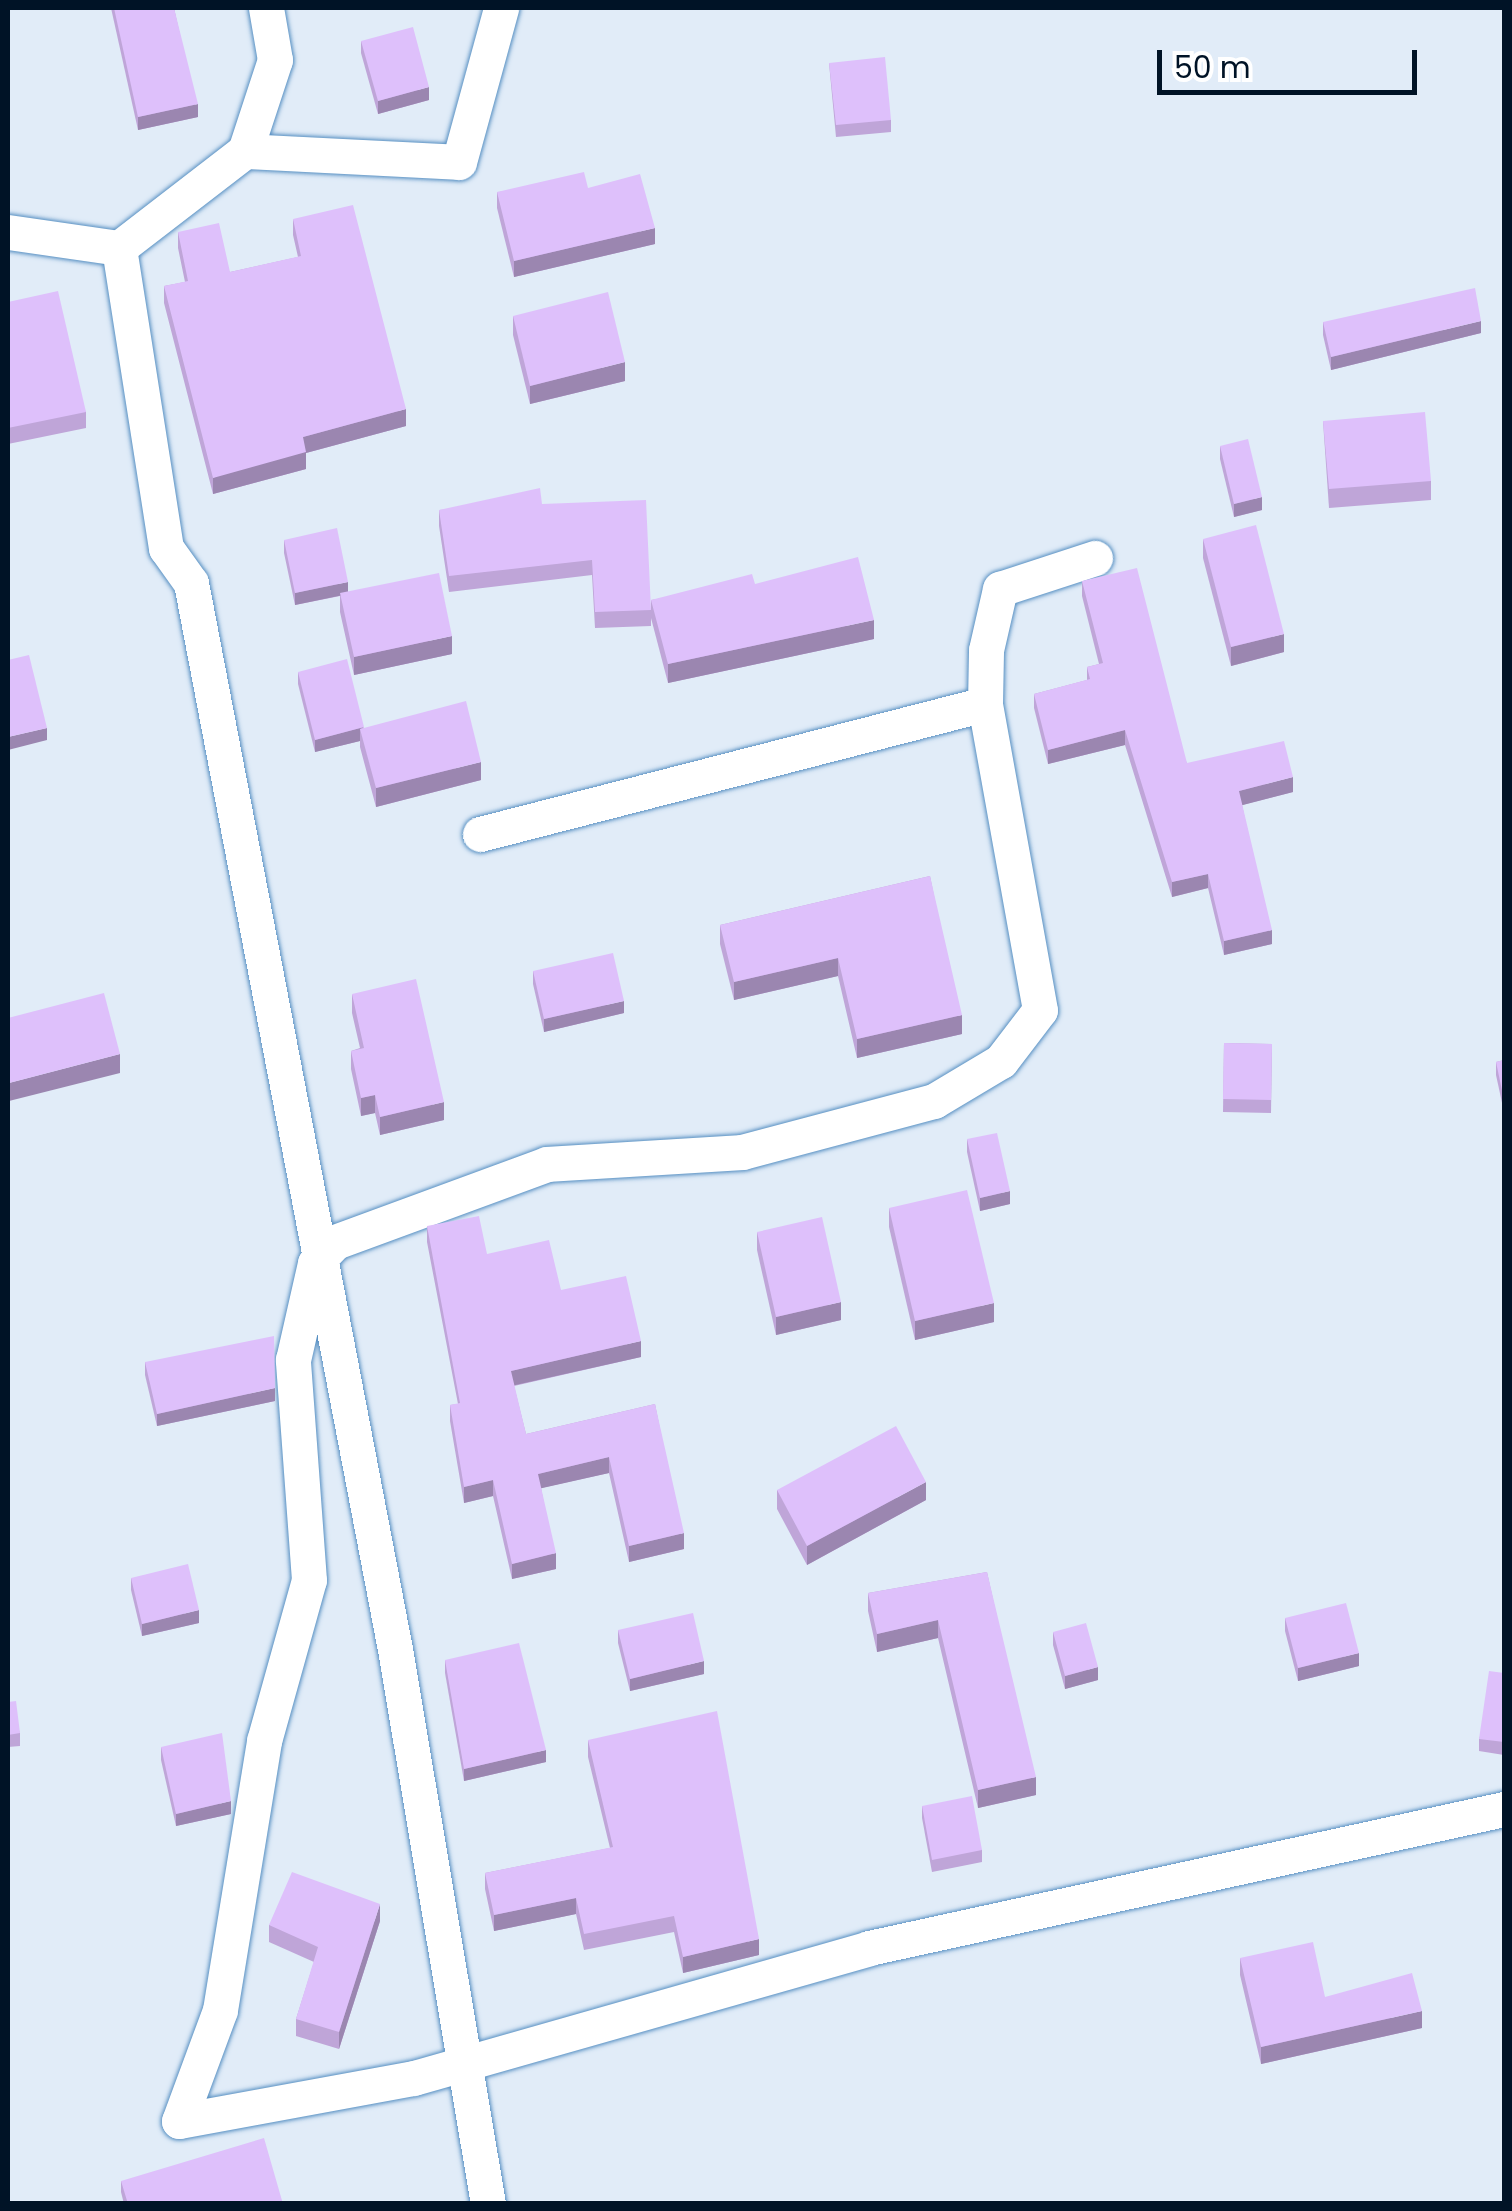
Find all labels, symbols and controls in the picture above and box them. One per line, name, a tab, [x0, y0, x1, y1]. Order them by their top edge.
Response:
scale bar	[1162, 30, 1422, 92]
text: 50 m	[1174, 46, 1251, 89]

